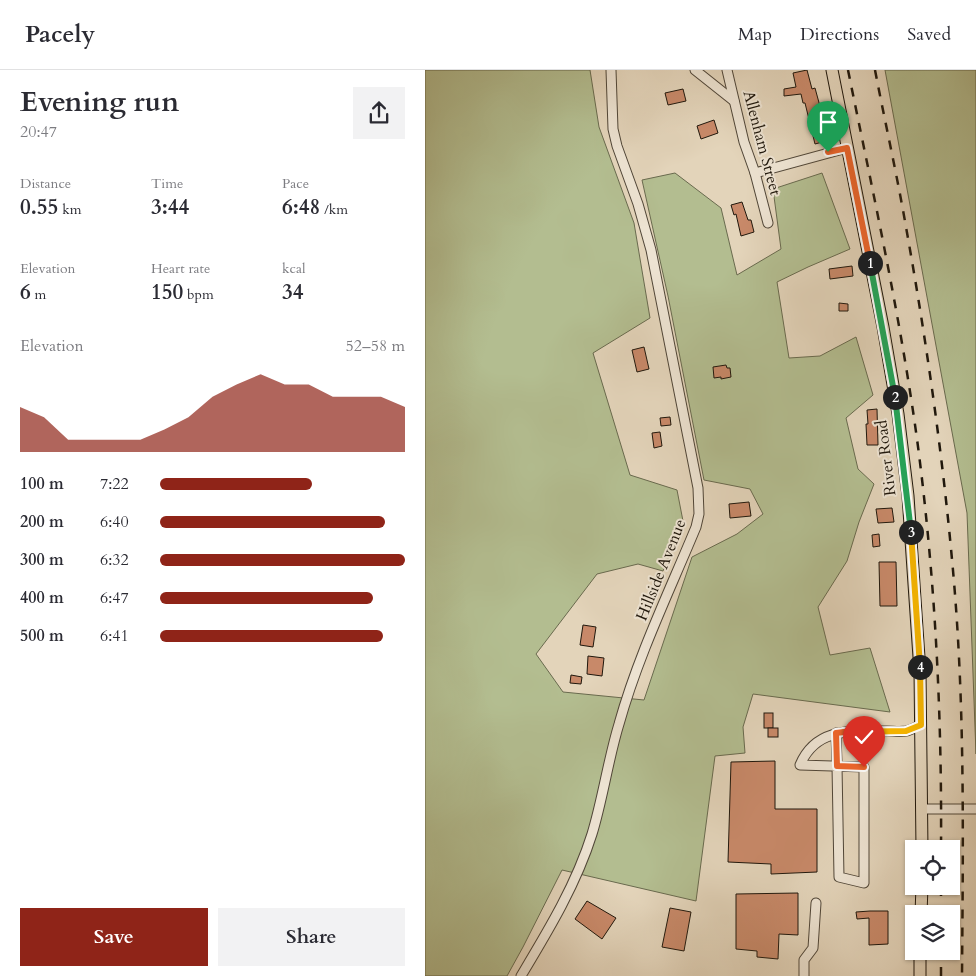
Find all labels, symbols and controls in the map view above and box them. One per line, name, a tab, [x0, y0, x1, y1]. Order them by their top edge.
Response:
text: Pacely	[25, 18, 95, 51]
text: Map	[738, 22, 772, 47]
text: Directions	[800, 22, 879, 47]
text: Saved	[907, 22, 951, 47]
text: Evening run	[20, 83, 179, 121]
button: share	[353, 87, 405, 139]
street label: Allenham Street	[737, 88, 787, 198]
pin	[807, 101, 849, 152]
icon: arrive	[814, 108, 842, 136]
text: 20:47	[20, 121, 57, 143]
text: Distance	[20, 174, 71, 193]
text: Time	[151, 174, 183, 193]
text: Pace	[282, 174, 309, 193]
text: 0.55	[20, 193, 58, 222]
text: 3:44	[151, 193, 189, 222]
text: 6:48	[282, 193, 320, 222]
text: km	[58, 200, 81, 219]
text: /km	[320, 200, 348, 219]
pin: 1	[857, 250, 883, 276]
text: 1	[867, 254, 874, 273]
text: Elevation	[20, 259, 76, 278]
text: Heart rate	[151, 259, 210, 278]
text: kcal	[282, 259, 306, 278]
text: 6	[20, 278, 31, 307]
text: 150	[151, 278, 183, 307]
text: 34	[282, 278, 304, 307]
text: m	[31, 285, 46, 304]
text: bpm	[183, 285, 214, 304]
text: Elevation	[20, 335, 84, 357]
text: 52–58 m	[346, 335, 405, 357]
pin: 2	[883, 384, 907, 410]
text: 2	[892, 388, 899, 407]
street label: River Road	[870, 418, 902, 497]
text: 100 m	[20, 473, 64, 495]
text: 7:22	[100, 473, 129, 495]
text: 200 m	[20, 511, 64, 533]
text: 6:40	[100, 511, 129, 533]
street label: Hillside Avenue	[631, 516, 691, 624]
pin: 3	[899, 520, 923, 544]
text: 3	[908, 523, 915, 542]
text: 300 m	[20, 549, 64, 571]
text: 6:32	[100, 549, 129, 571]
text: 400 m	[20, 587, 64, 609]
text: 6:47	[100, 587, 129, 609]
text: 500 m	[20, 625, 64, 647]
text: 6:41	[100, 625, 129, 647]
pin: 4	[907, 654, 933, 680]
text: 4	[917, 658, 924, 677]
pin	[843, 716, 885, 767]
icon: check	[850, 723, 878, 751]
map controls	[905, 840, 960, 960]
button: locate	[905, 840, 960, 895]
button: layers	[905, 905, 960, 960]
button: Save	[20, 908, 208, 966]
button: Share	[218, 908, 405, 966]

